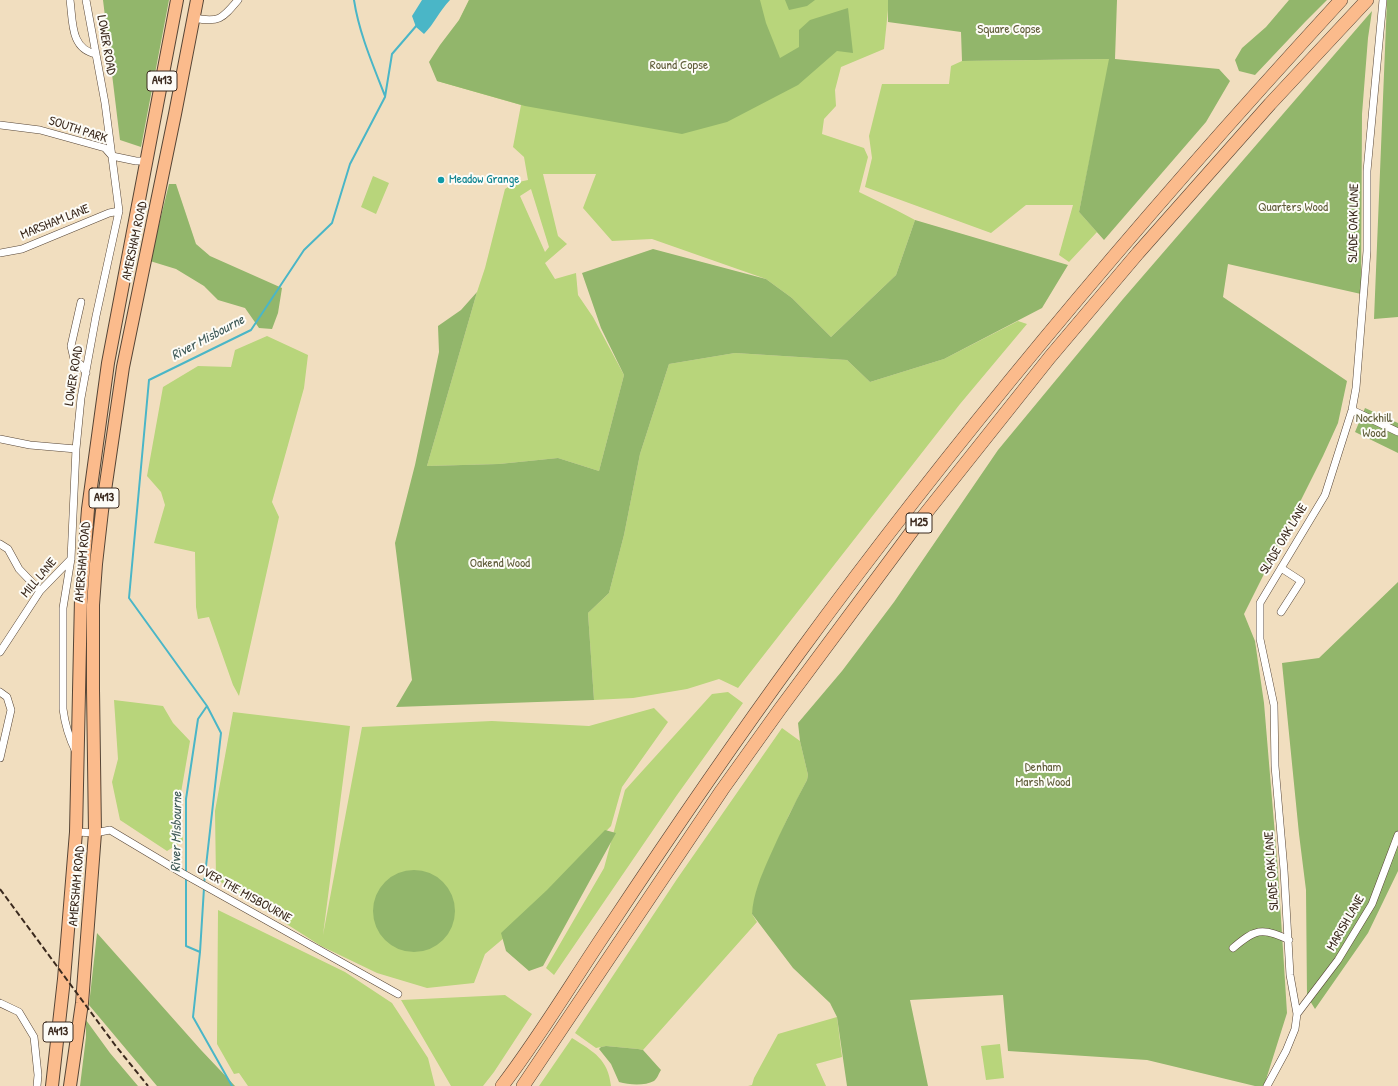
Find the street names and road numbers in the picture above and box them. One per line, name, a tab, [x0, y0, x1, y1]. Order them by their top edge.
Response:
street label: LOWER ROAD	[93, 14, 119, 76]
road number: A413	[147, 71, 177, 91]
street label: SOUTH PARK	[47, 113, 109, 147]
street label: SLADE OAK LANE	[1346, 183, 1362, 263]
street label: AMERSHAM ROAD	[119, 200, 151, 282]
street label: MARSHAM LANE	[18, 201, 92, 243]
street label: LOWER ROAD	[62, 345, 86, 407]
road number: A413	[89, 488, 119, 508]
street label: SLADE OAK LANE	[1257, 501, 1311, 577]
road number: M25	[906, 513, 932, 533]
street label: AMERSHAM ROAD	[72, 521, 94, 603]
street label: MILL LANE	[18, 555, 60, 601]
street label: SLADE OAK LANE	[1261, 831, 1283, 911]
street label: AMERSHAM ROAD	[66, 845, 88, 927]
street label: OVER THE MISBOURNE	[194, 861, 294, 927]
street label: MARISH LANE	[1324, 892, 1368, 954]
road number: A413	[43, 1022, 73, 1042]

